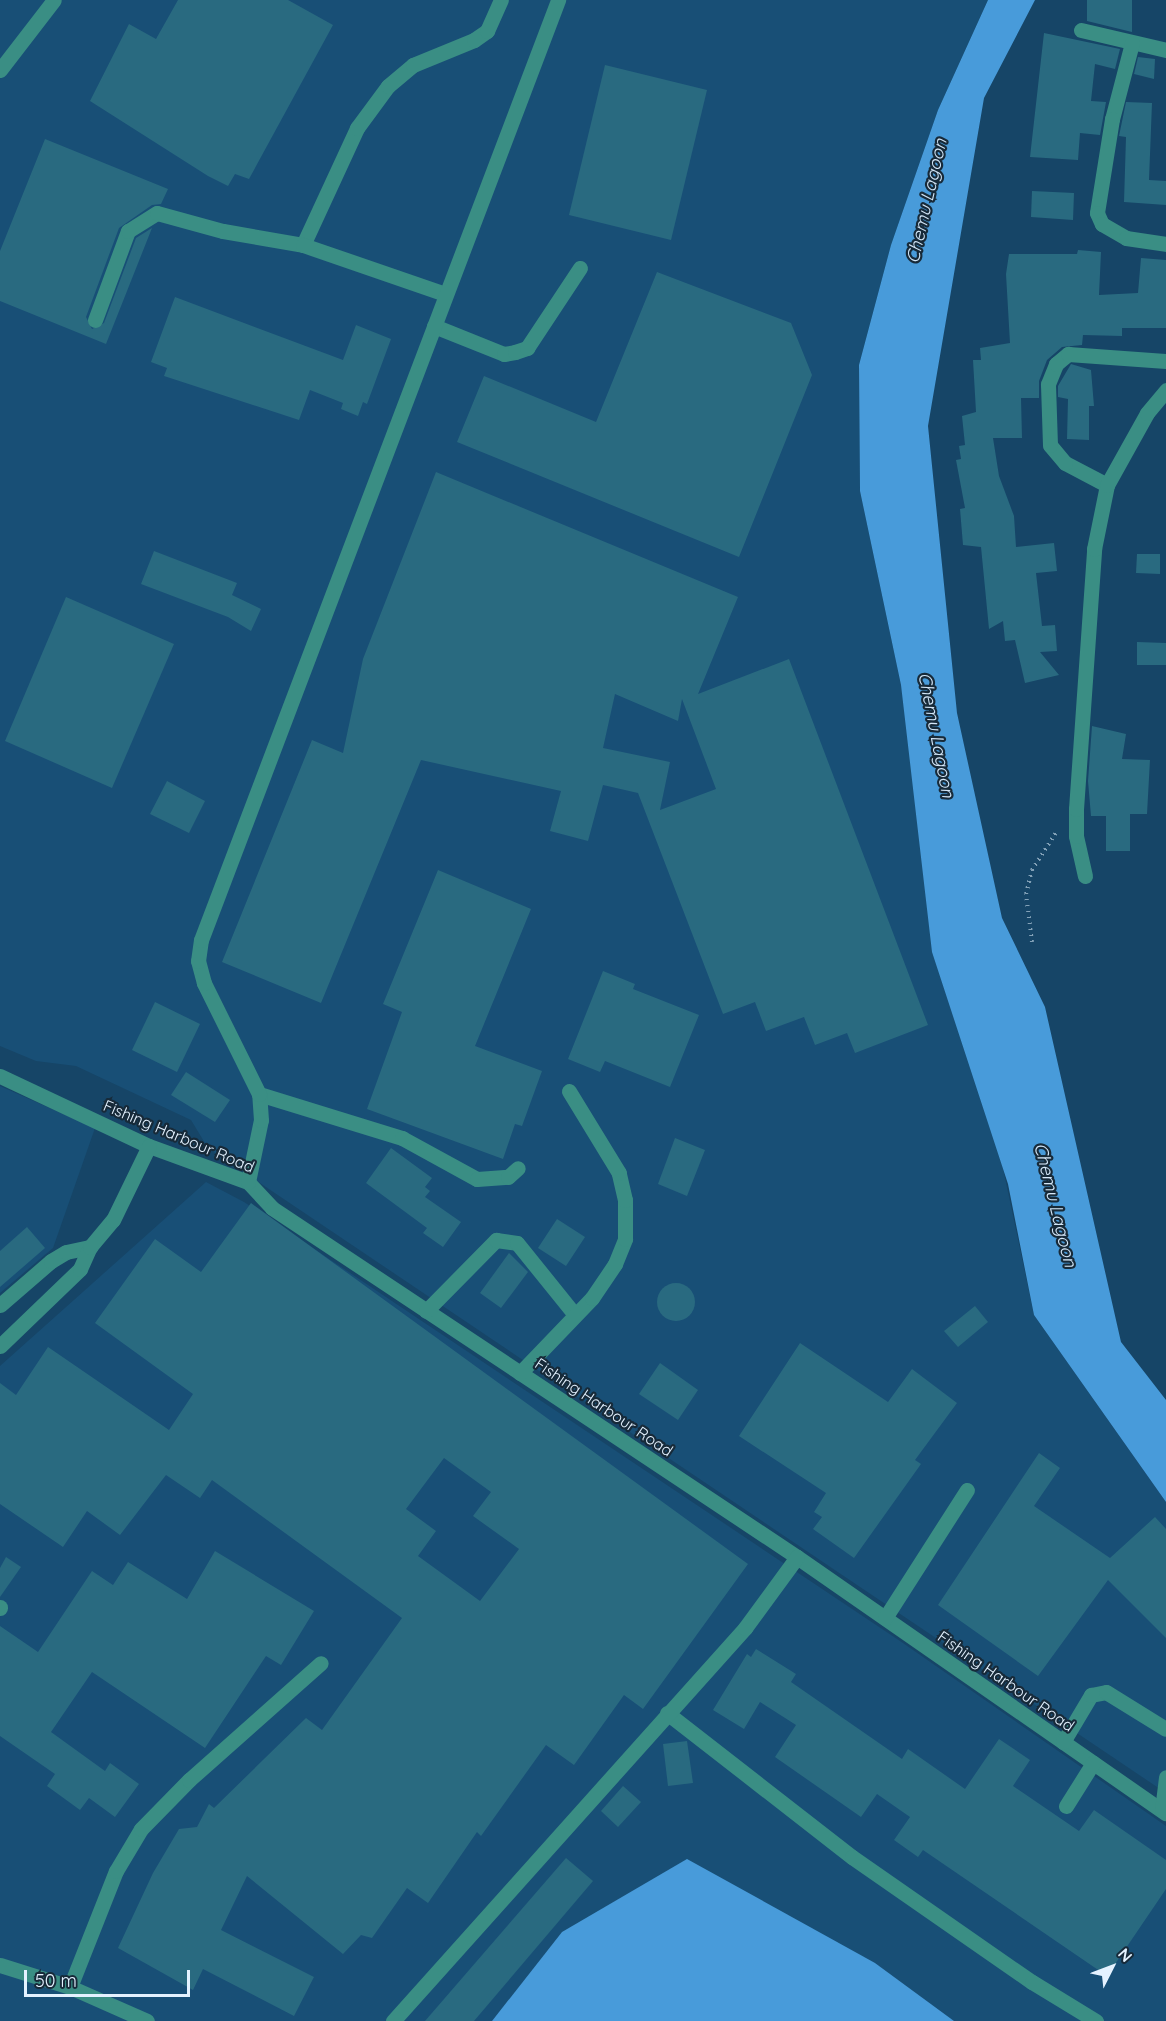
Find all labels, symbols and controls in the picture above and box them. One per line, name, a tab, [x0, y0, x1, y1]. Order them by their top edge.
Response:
water label: Chemu Lagoon	[902, 137, 952, 265]
water label: Chemu Lagoon	[913, 670, 959, 800]
street label: Fishing Harbour Road	[101, 1095, 257, 1177]
water label: Chemu Lagoon	[1029, 1141, 1081, 1269]
street label: Fishing Harbour Road	[531, 1354, 677, 1460]
street label: Fishing Harbour Road	[934, 1627, 1078, 1735]
north arrow	[1082, 1937, 1142, 1997]
text: N	[1114, 1944, 1137, 1966]
scale bar	[27, 1958, 194, 1996]
text: 50 m	[35, 1969, 77, 1992]

